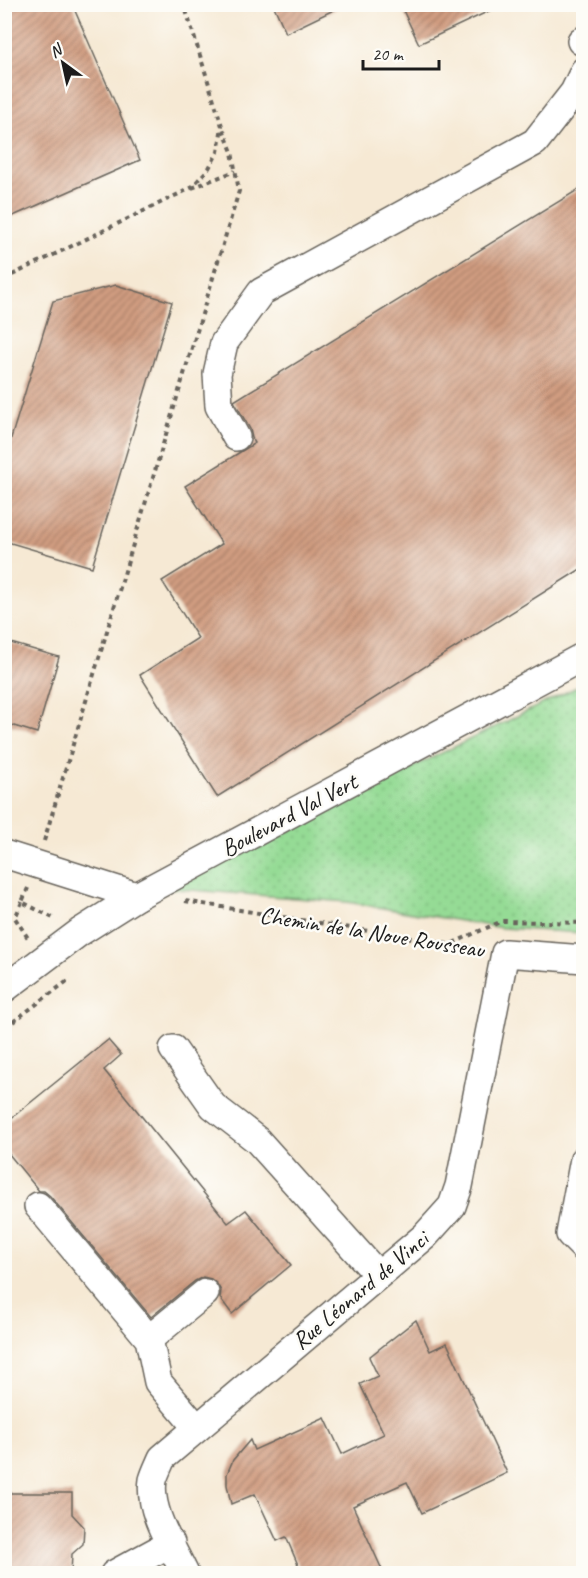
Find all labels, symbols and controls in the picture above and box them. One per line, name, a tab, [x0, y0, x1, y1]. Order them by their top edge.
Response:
north arrow	[33, 33, 93, 93]
scale bar	[363, 33, 440, 71]
text: N	[46, 38, 68, 62]
text: 20 m	[372, 43, 405, 65]
street label: Boulevard Val Vert	[216, 766, 364, 863]
street label: Chemin de la Noue Rousseau	[258, 899, 488, 965]
street label: Rue Léonard de Vinci	[286, 1223, 436, 1356]

